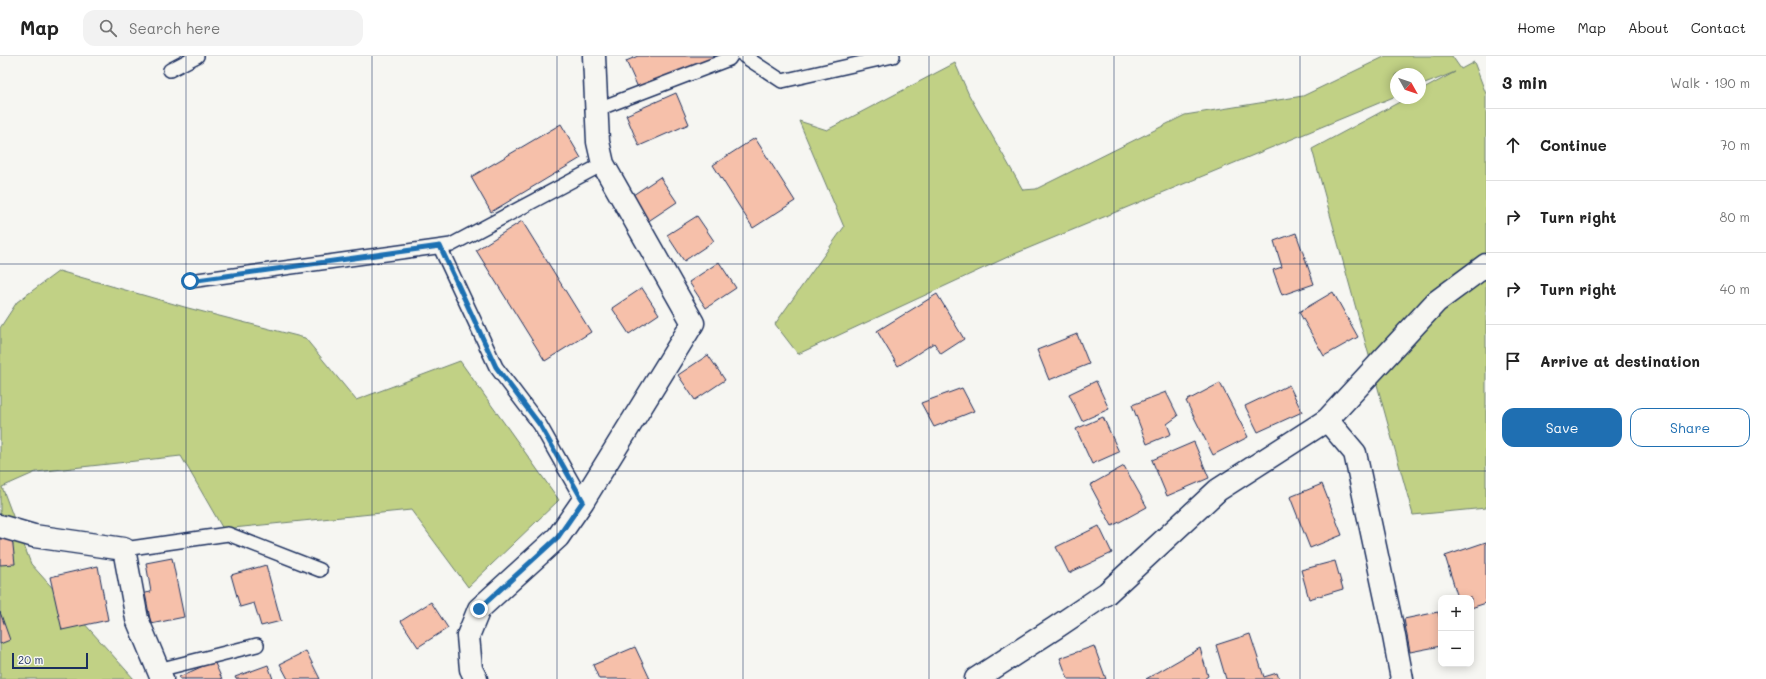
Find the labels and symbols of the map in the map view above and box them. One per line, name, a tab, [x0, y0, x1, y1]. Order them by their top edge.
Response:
north arrow	[1390, 68, 1426, 104]
route start	[181, 272, 199, 290]
route end	[470, 600, 488, 618]
scale bar	[12, 651, 88, 670]

